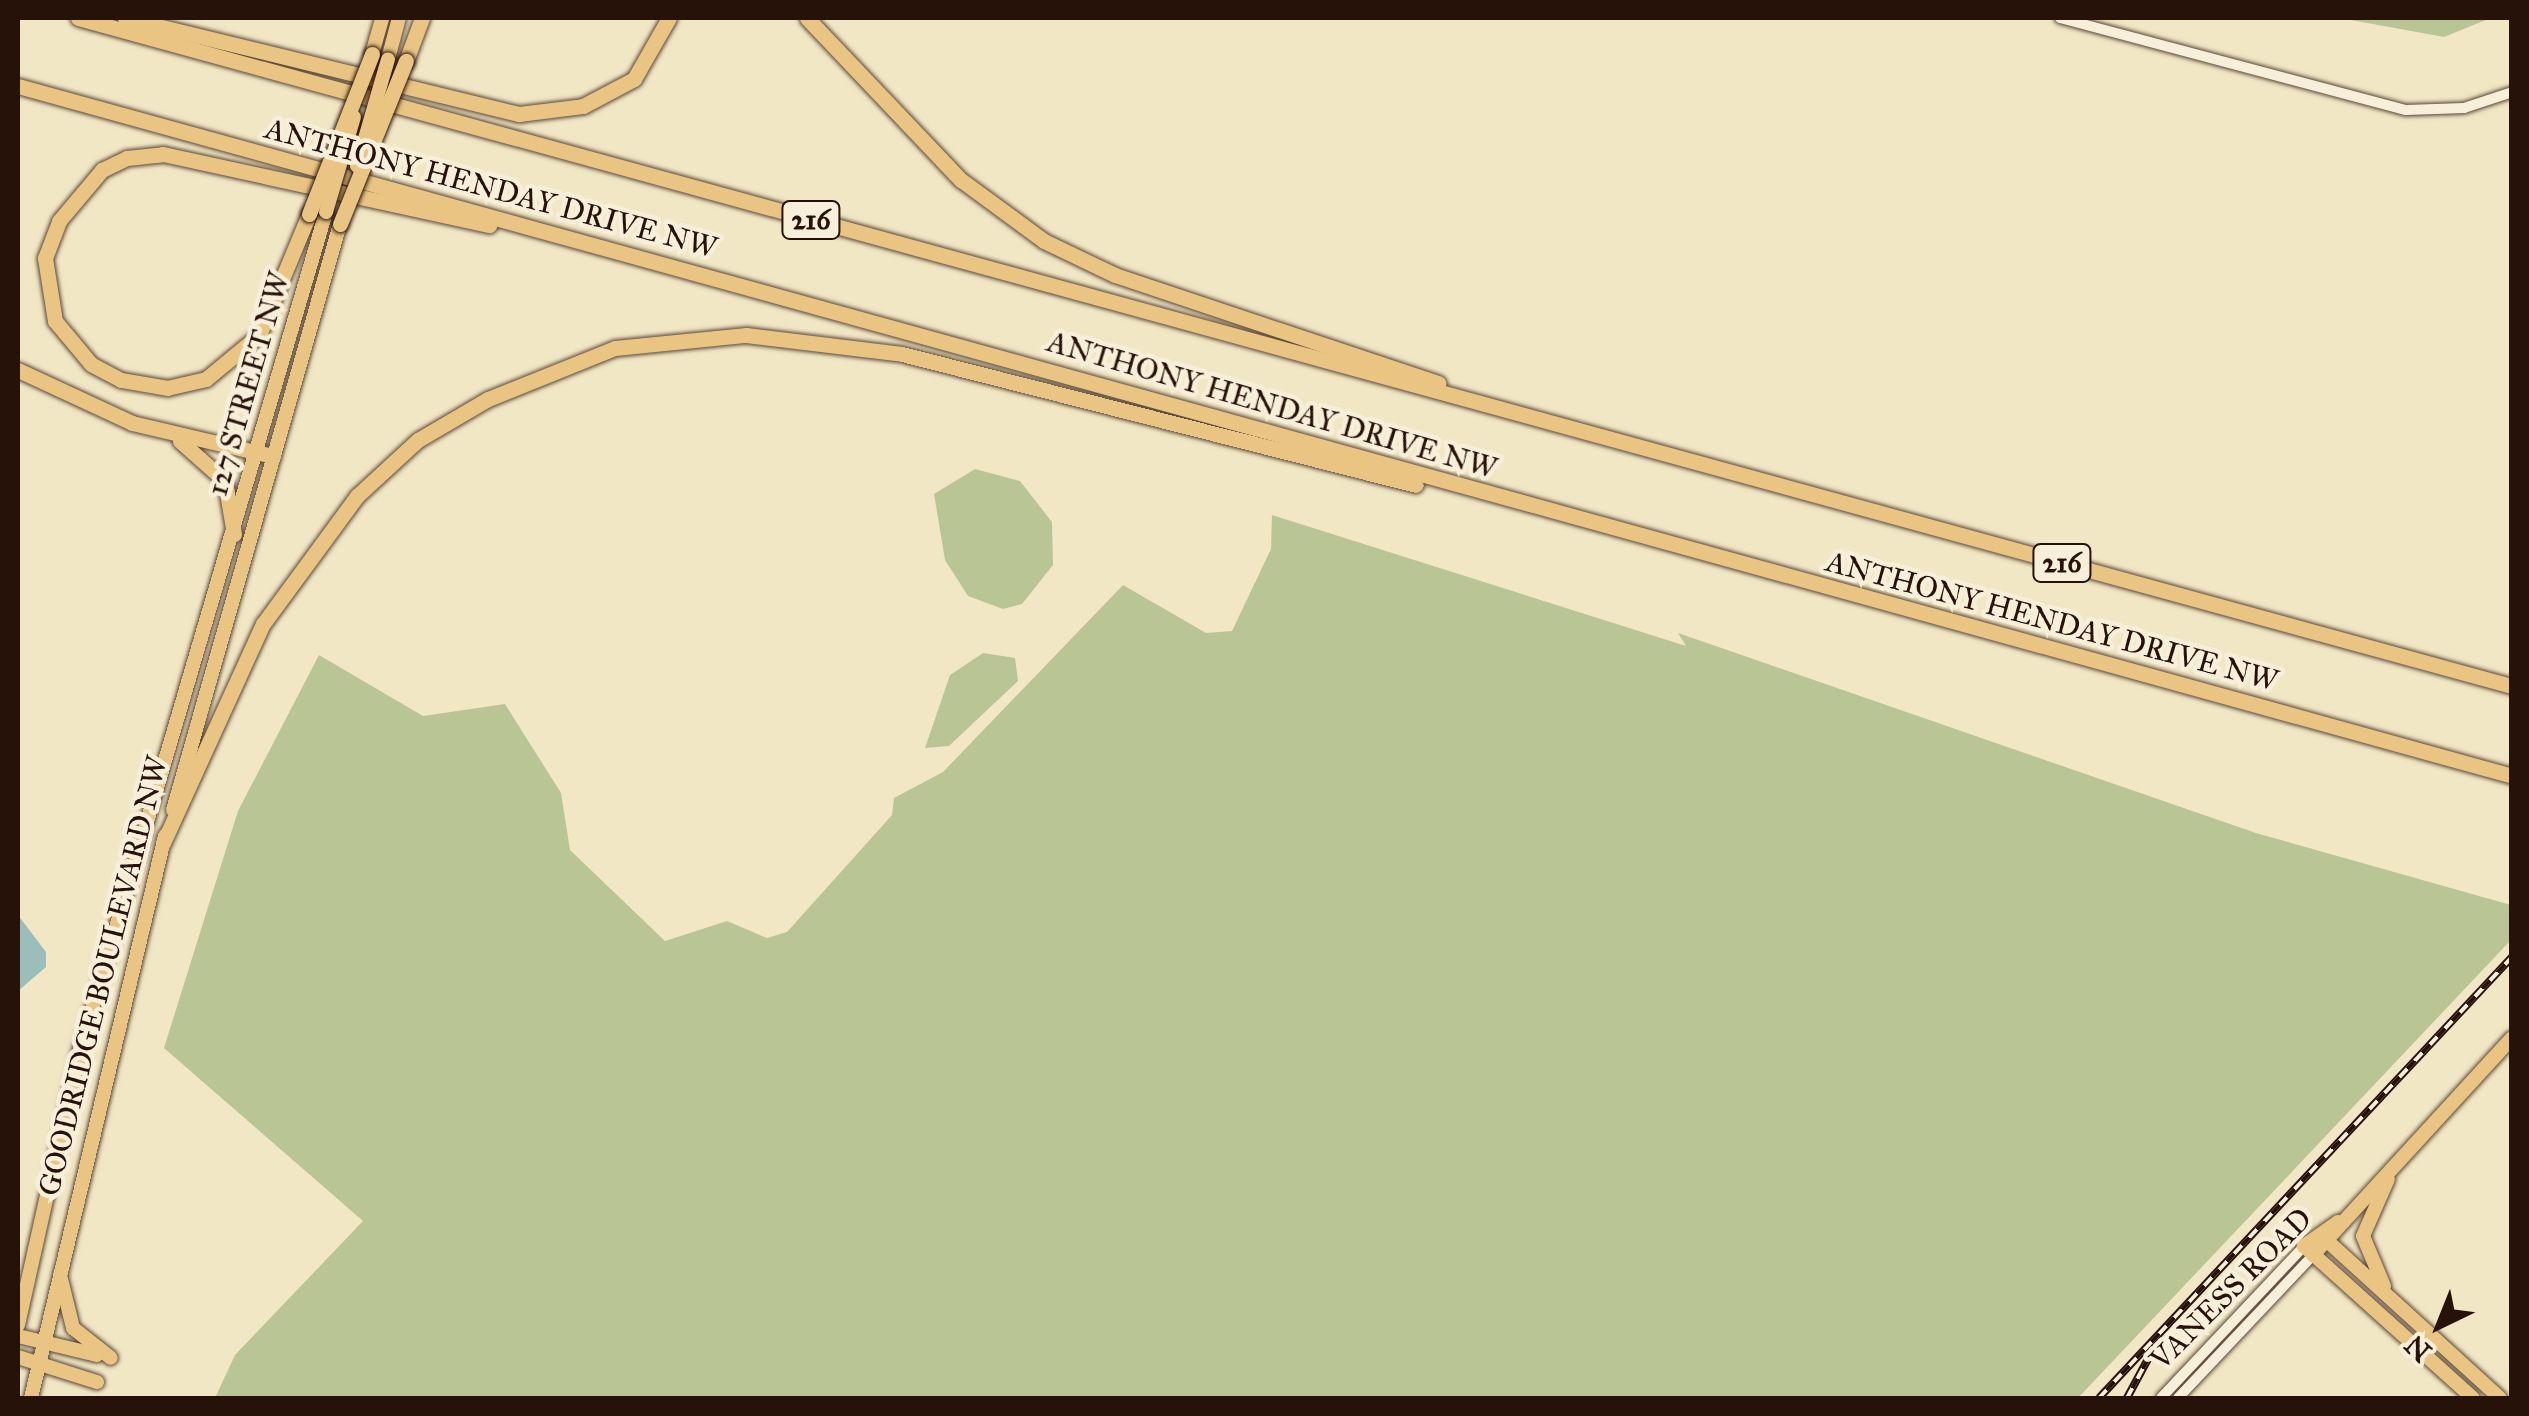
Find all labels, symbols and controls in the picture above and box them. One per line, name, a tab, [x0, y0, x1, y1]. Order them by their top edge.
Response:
street label: ANTHONY HENDAY DRIVE NW	[261, 110, 721, 266]
road number: 216	[781, 197, 841, 243]
street label: 127 STREET NW	[199, 268, 297, 500]
street label: ANTHONY HENDAY DRIVE NW	[1043, 323, 1501, 487]
road number: 216	[2032, 540, 2092, 586]
street label: ANTHONY HENDAY DRIVE NW	[1822, 543, 2282, 699]
street label: GOODRIDGE BOULEVARD NW	[31, 752, 175, 1200]
street label: VANESS ROAD	[2143, 1201, 2319, 1377]
north arrow	[2389, 1276, 2489, 1376]
text: N	[2398, 1327, 2439, 1369]

